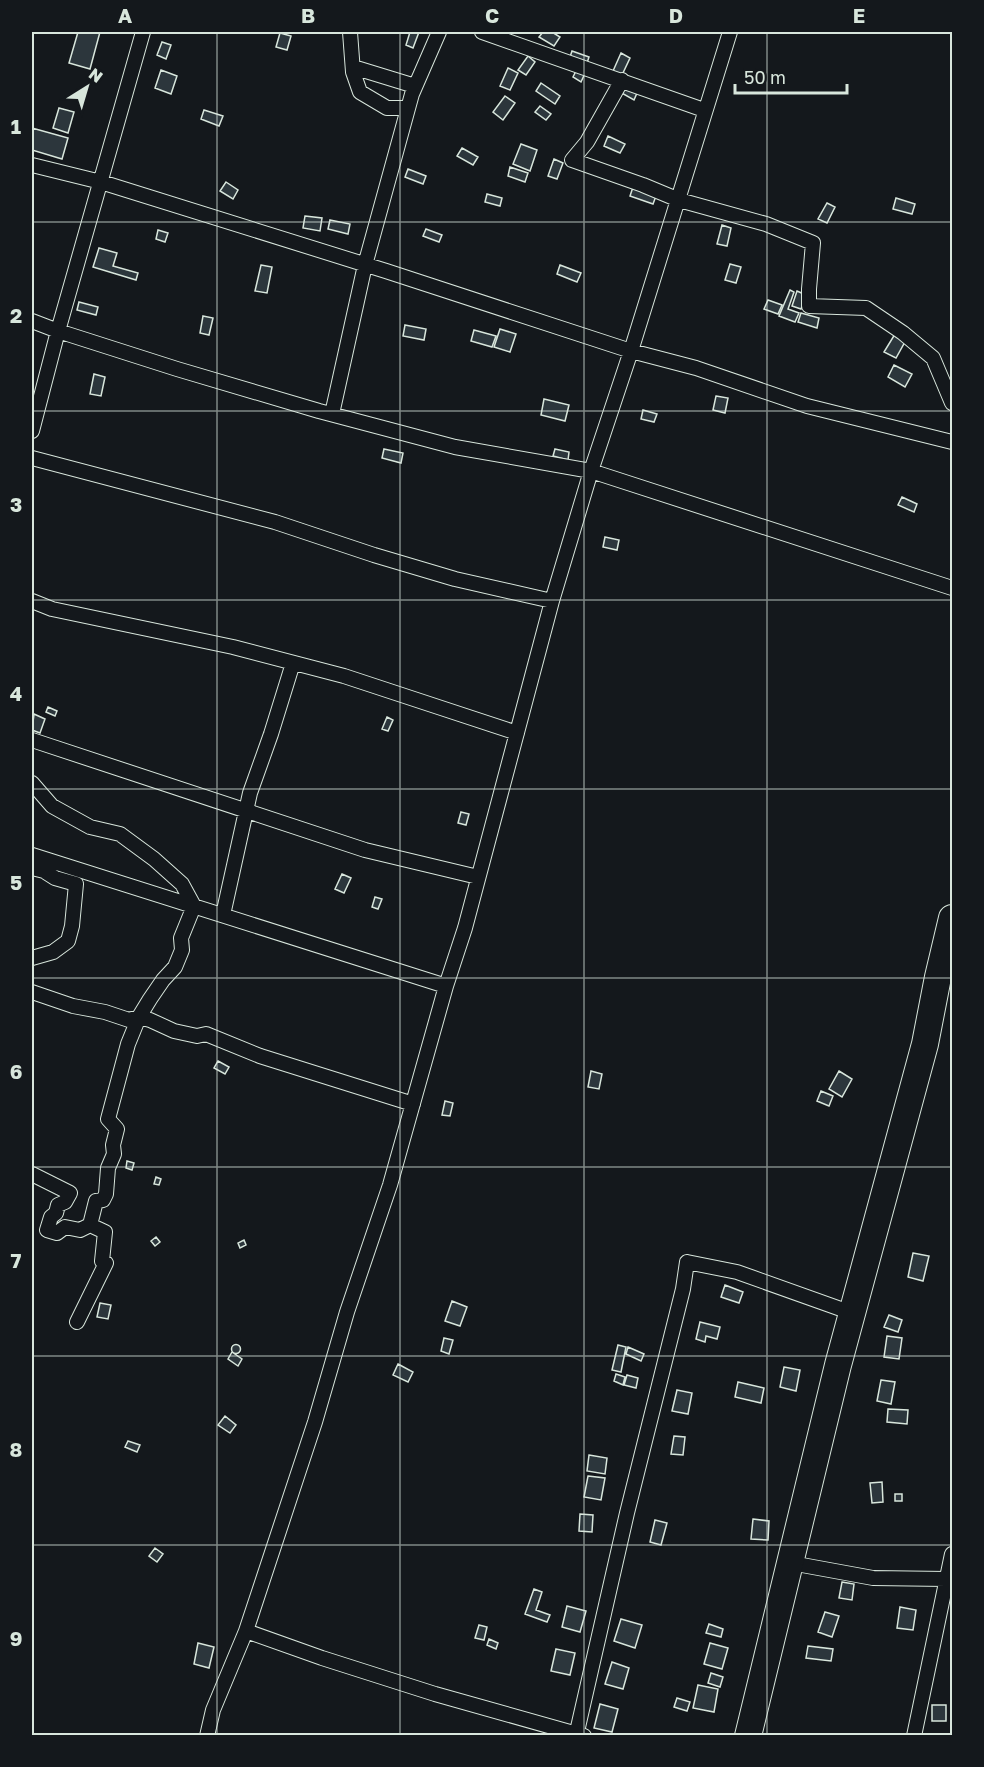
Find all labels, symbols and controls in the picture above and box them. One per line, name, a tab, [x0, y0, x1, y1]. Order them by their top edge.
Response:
text: A	[118, 3, 132, 27]
text: B	[301, 3, 315, 27]
text: C	[485, 3, 499, 27]
text: D	[669, 3, 683, 27]
text: E	[853, 3, 865, 27]
north arrow	[57, 57, 117, 117]
scale bar	[735, 57, 848, 95]
text: N	[85, 63, 107, 87]
text: 50 m	[744, 66, 786, 88]
text: 1	[11, 114, 21, 138]
text: 2	[10, 303, 22, 327]
text: 3	[10, 492, 22, 516]
text: 4	[10, 681, 22, 705]
text: 5	[10, 870, 22, 894]
text: 6	[10, 1059, 22, 1083]
text: 7	[11, 1248, 22, 1272]
text: 8	[10, 1437, 22, 1461]
text: 9	[10, 1626, 22, 1650]

